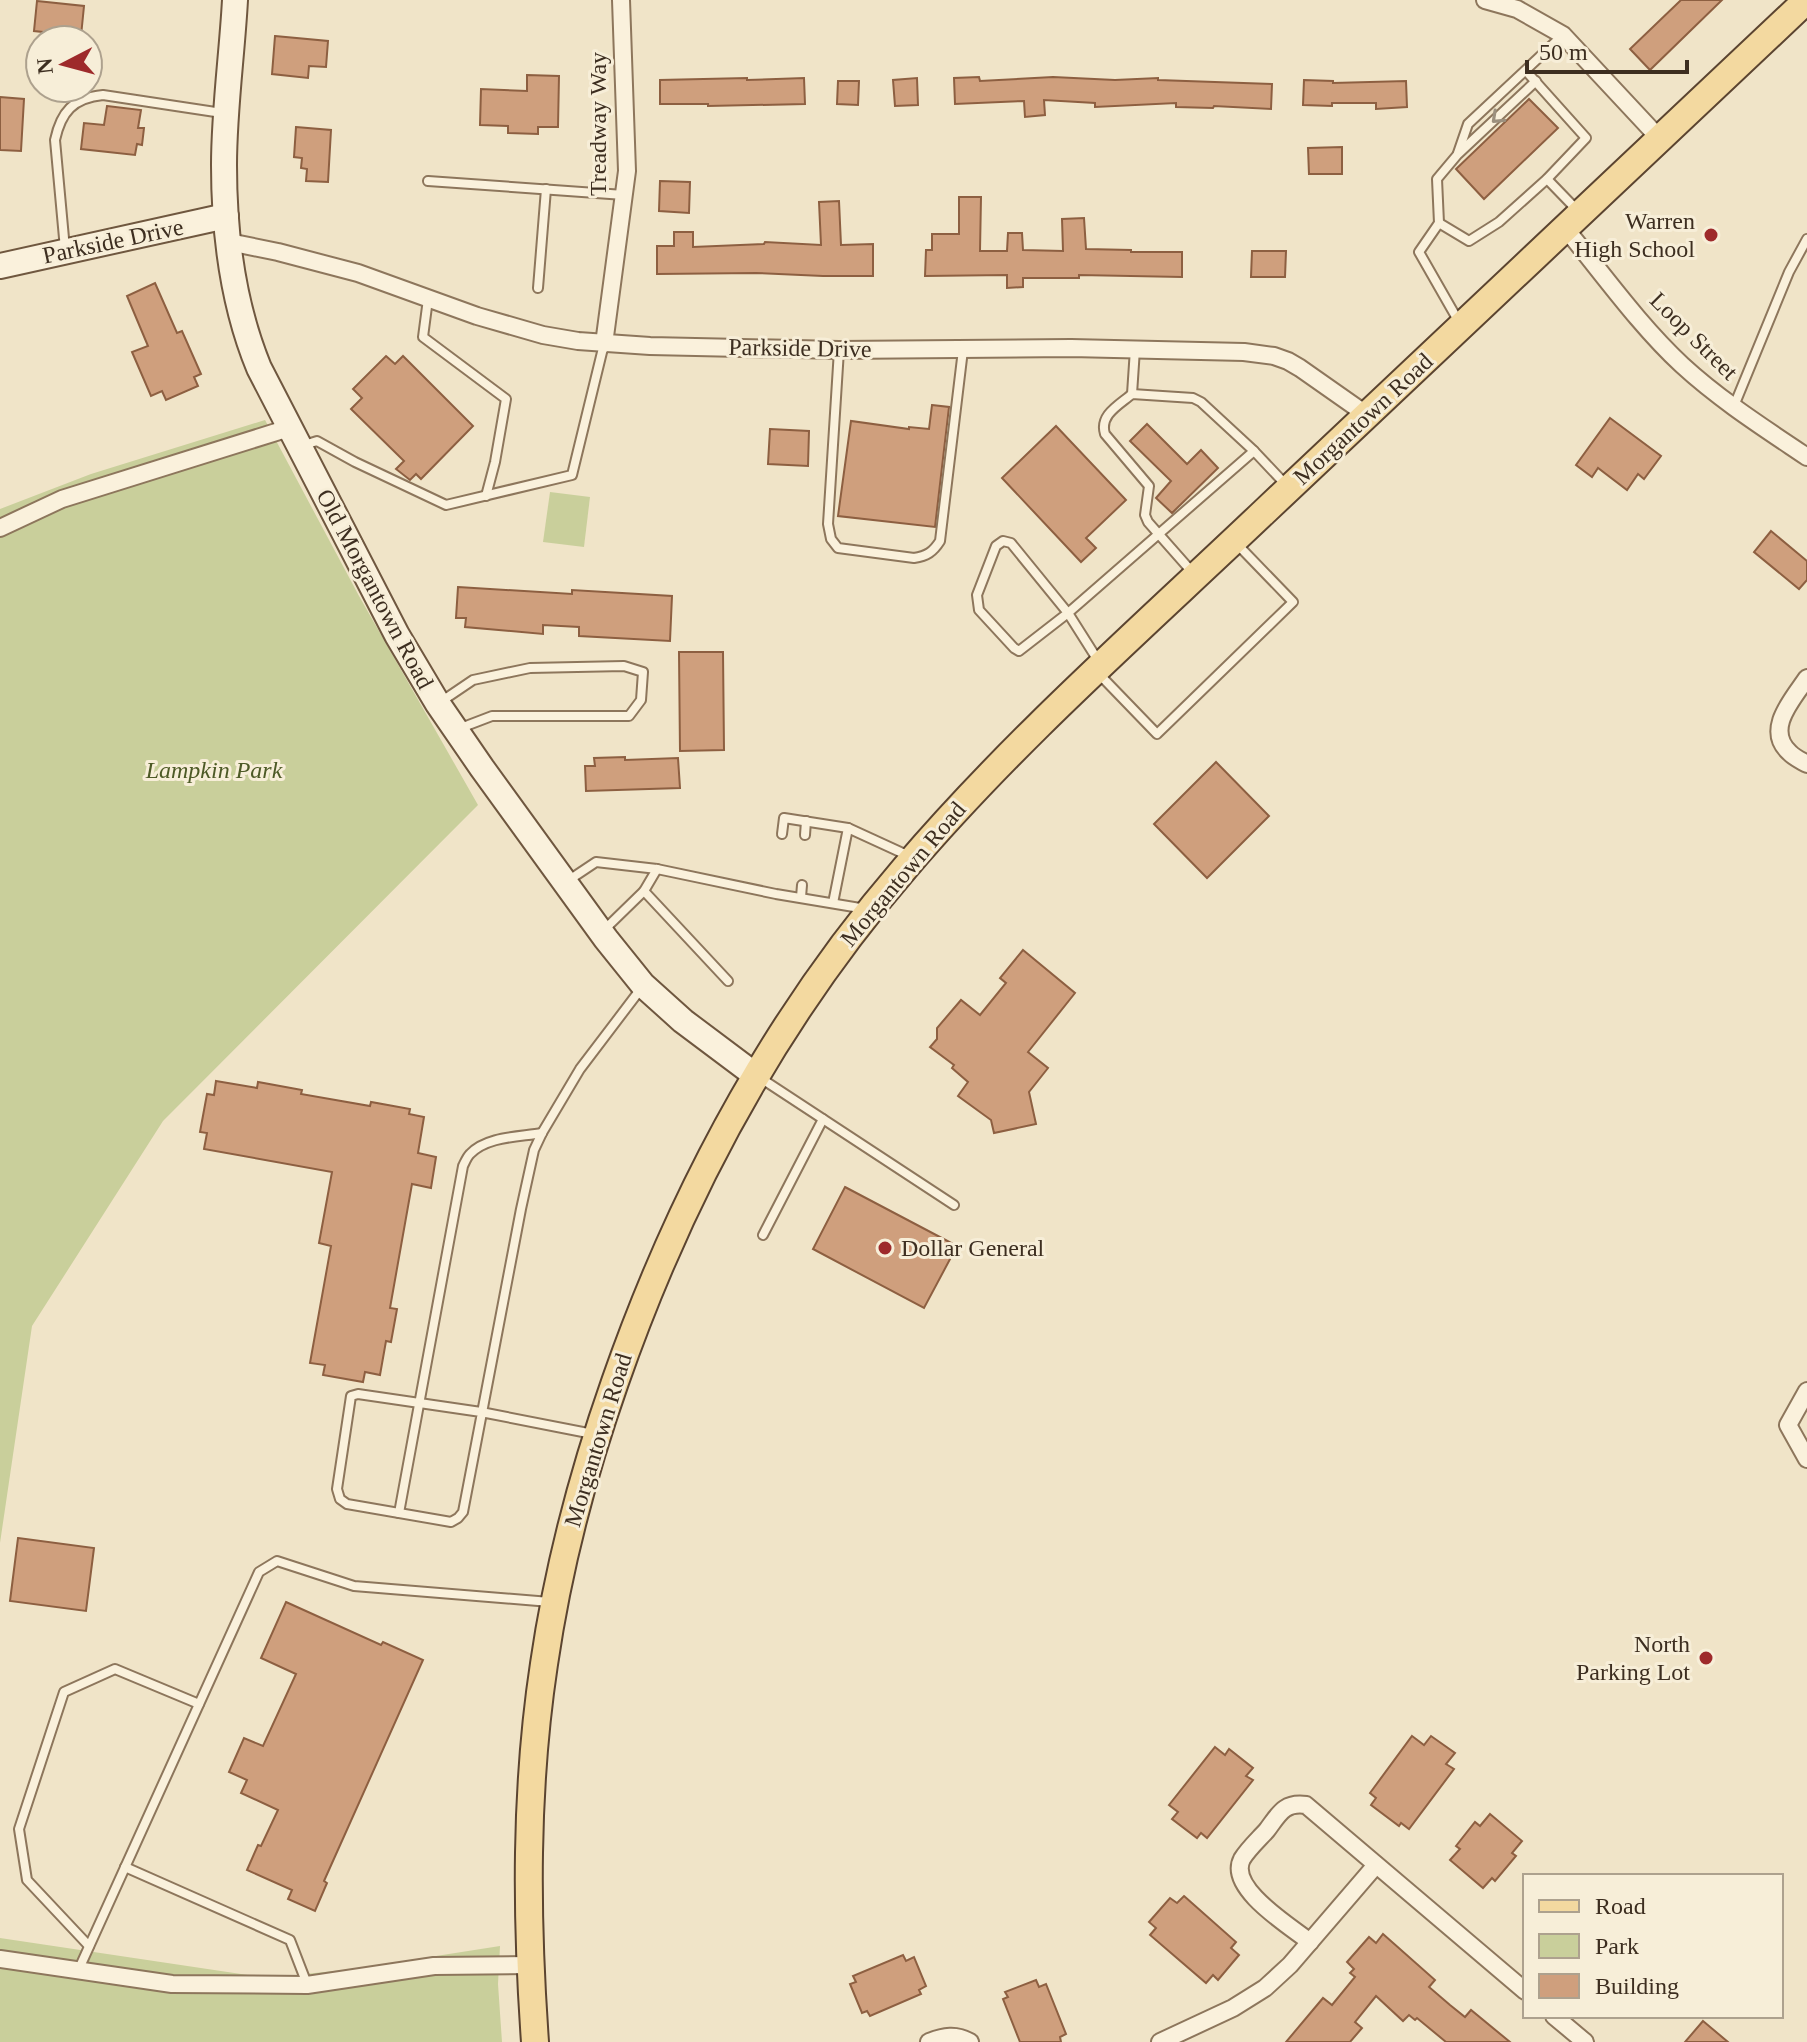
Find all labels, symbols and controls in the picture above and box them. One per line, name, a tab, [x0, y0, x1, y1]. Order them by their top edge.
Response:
north arrow	[24, 24, 104, 104]
scale bar	[1527, 24, 1687, 74]
text: 50 m	[1539, 39, 1588, 65]
street label: Treadway Way	[585, 52, 611, 196]
text: N	[31, 57, 58, 75]
one-way arrow	[1492, 108, 1506, 123]
place label: Warren High School	[1574, 208, 1695, 262]
street label: Parkside Drive	[40, 213, 186, 269]
marker: Warren High School	[1702, 226, 1720, 244]
street label: Loop Street	[1645, 287, 1743, 385]
street label: Parkside Drive	[728, 334, 872, 362]
street label: Morgantown Road	[1288, 348, 1438, 490]
street label: Old Morgantown Road	[311, 485, 439, 693]
park label: Lampkin Park	[145, 757, 283, 783]
street label: Morgantown Road	[835, 797, 971, 951]
place label: Dollar General	[901, 1235, 1045, 1261]
marker: Dollar General	[876, 1239, 894, 1257]
street label: Morgantown Road	[559, 1350, 637, 1530]
place label: North Parking Lot	[1576, 1631, 1690, 1685]
marker: North Parking Lot	[1697, 1649, 1715, 1667]
legend	[1523, 1874, 1783, 2018]
text: Road	[1595, 1893, 1646, 1919]
text: Park	[1595, 1933, 1639, 1959]
text: Building	[1595, 1973, 1679, 1999]

